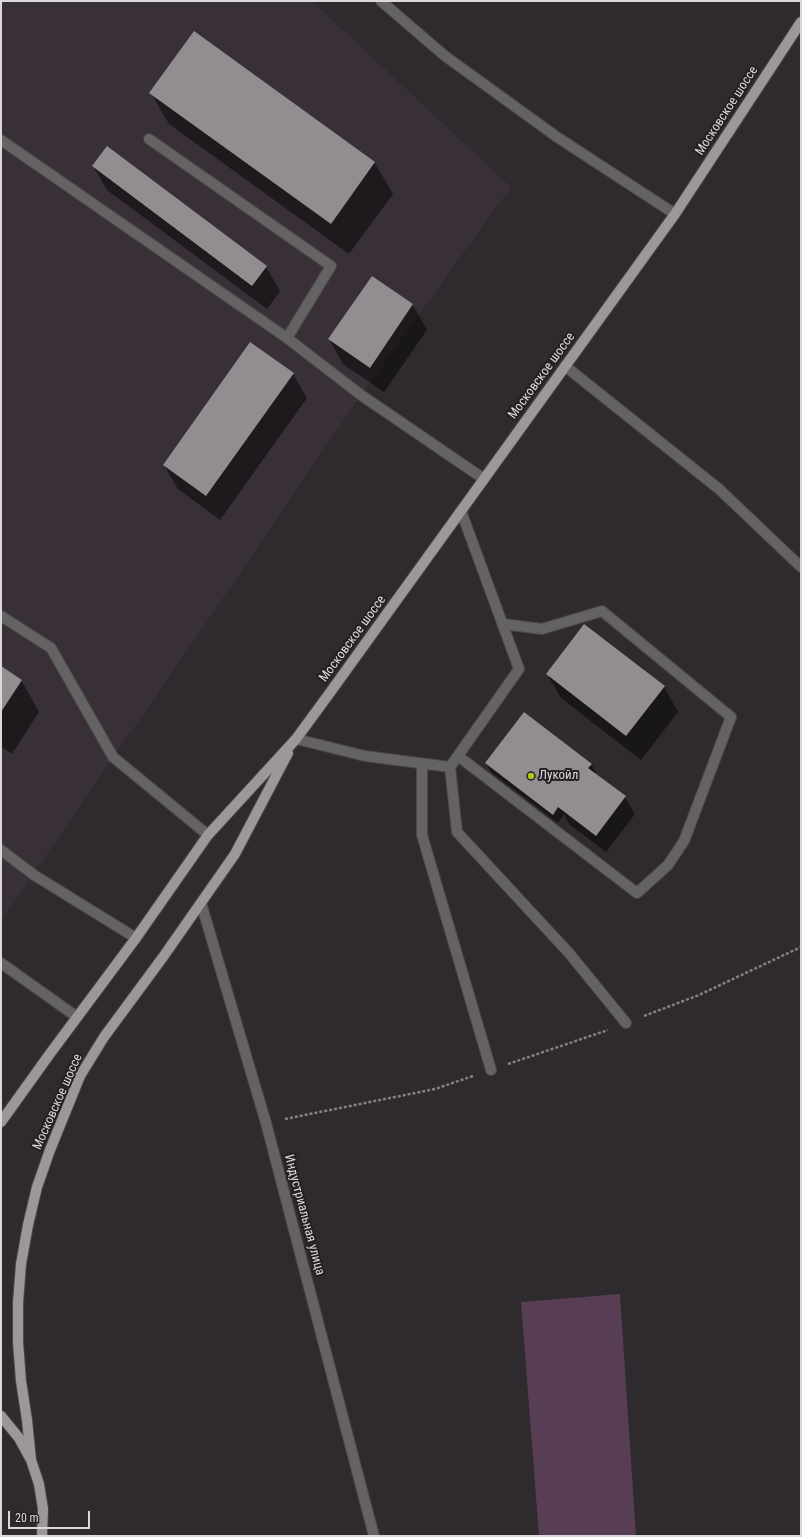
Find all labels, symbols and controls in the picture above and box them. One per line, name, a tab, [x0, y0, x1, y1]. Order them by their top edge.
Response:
street label: Московское шоссе	[692, 64, 762, 158]
street label: Московское шоссе	[505, 330, 579, 422]
street label: Московское шоссе	[316, 593, 390, 685]
place label: Лукойл	[539, 768, 578, 784]
marker: Лукойл	[526, 771, 536, 781]
street label: Московское шоссе	[30, 1052, 86, 1152]
street label: Индустриальная улица	[280, 1153, 328, 1277]
scale bar	[10, 1503, 92, 1529]
text: 20 m	[15, 1511, 39, 1525]

